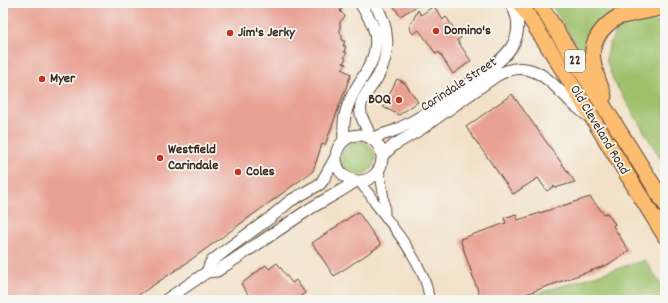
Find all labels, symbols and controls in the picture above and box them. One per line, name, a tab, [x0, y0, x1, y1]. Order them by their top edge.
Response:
place label: Domino's	[444, 21, 491, 41]
place label: Jim's Jerky	[238, 23, 296, 43]
marker: Domino's	[431, 26, 441, 36]
marker: Jim's Jerky	[225, 28, 235, 38]
road number: 22	[565, 50, 585, 72]
street label: Carindale Street	[417, 53, 501, 117]
place label: Myer	[50, 69, 76, 89]
marker: Myer	[37, 74, 47, 84]
street label: Old Cleveland Road	[564, 81, 634, 179]
place label: BOQ	[368, 90, 391, 110]
marker: BOQ	[394, 95, 404, 105]
place label: Westfield Carindale	[168, 140, 218, 176]
marker: Westfield Carindale	[155, 153, 165, 163]
place label: Coles	[246, 162, 275, 182]
marker: Coles	[233, 167, 243, 177]

